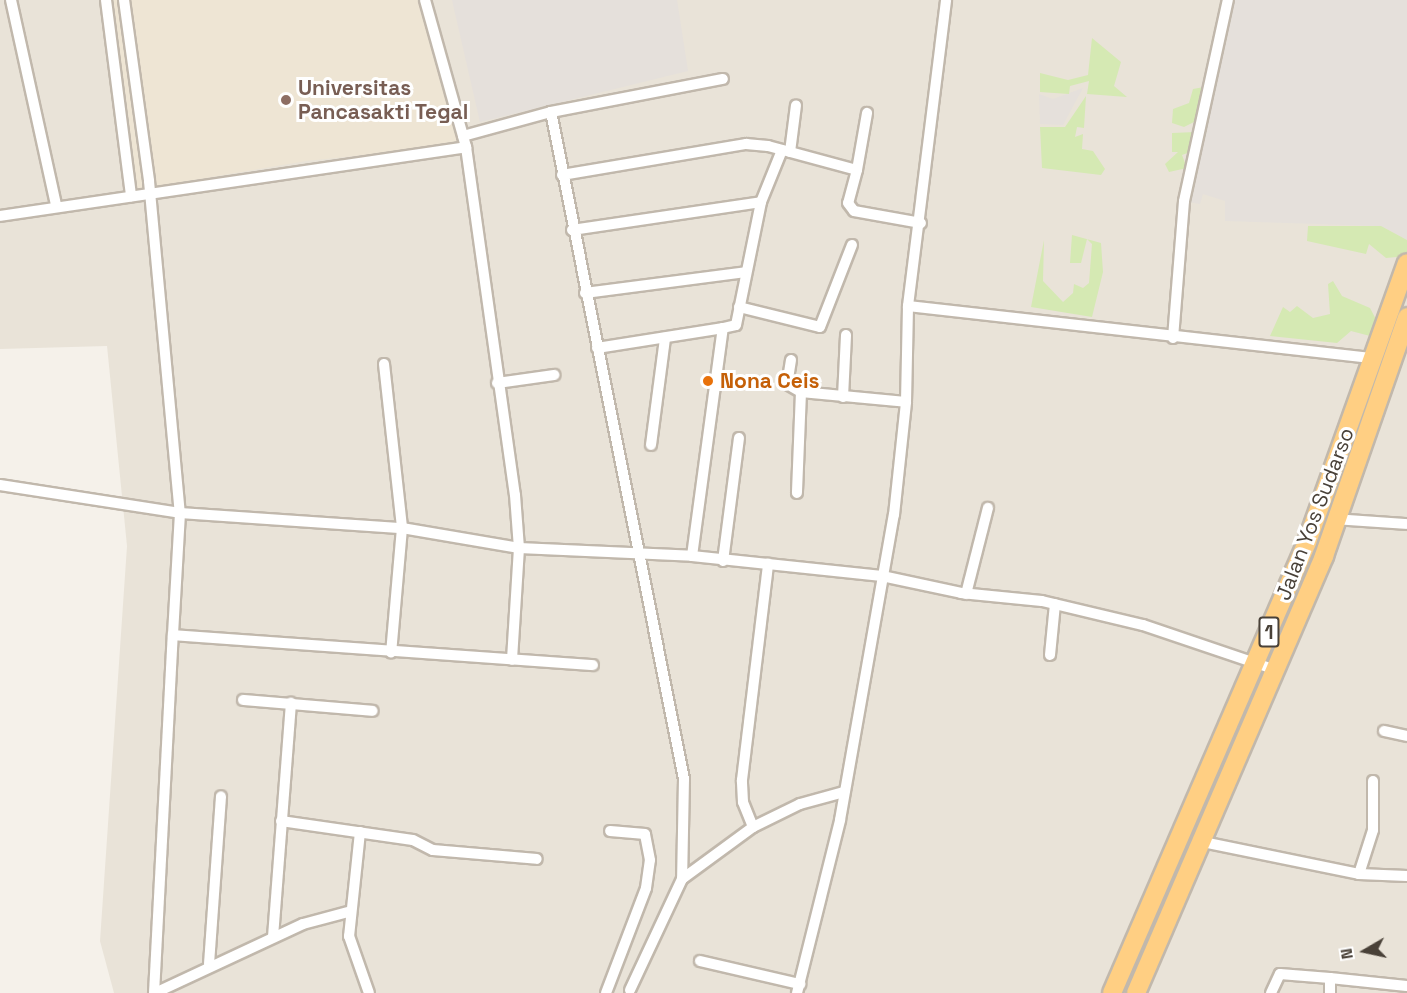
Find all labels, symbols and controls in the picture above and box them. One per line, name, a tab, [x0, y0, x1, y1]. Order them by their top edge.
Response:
place label: Universitas Pancasakti Tegal	[298, 75, 469, 125]
marker: Universitas Pancasakti Tegal	[279, 93, 293, 107]
place label: Nona Ceis	[720, 368, 820, 394]
marker: Nona Ceis	[701, 374, 715, 388]
street label: Jalan Yos Sudarso	[1270, 424, 1360, 604]
road number: 1	[1257, 615, 1281, 649]
north arrow	[1335, 921, 1395, 981]
text: N	[1336, 947, 1358, 961]

